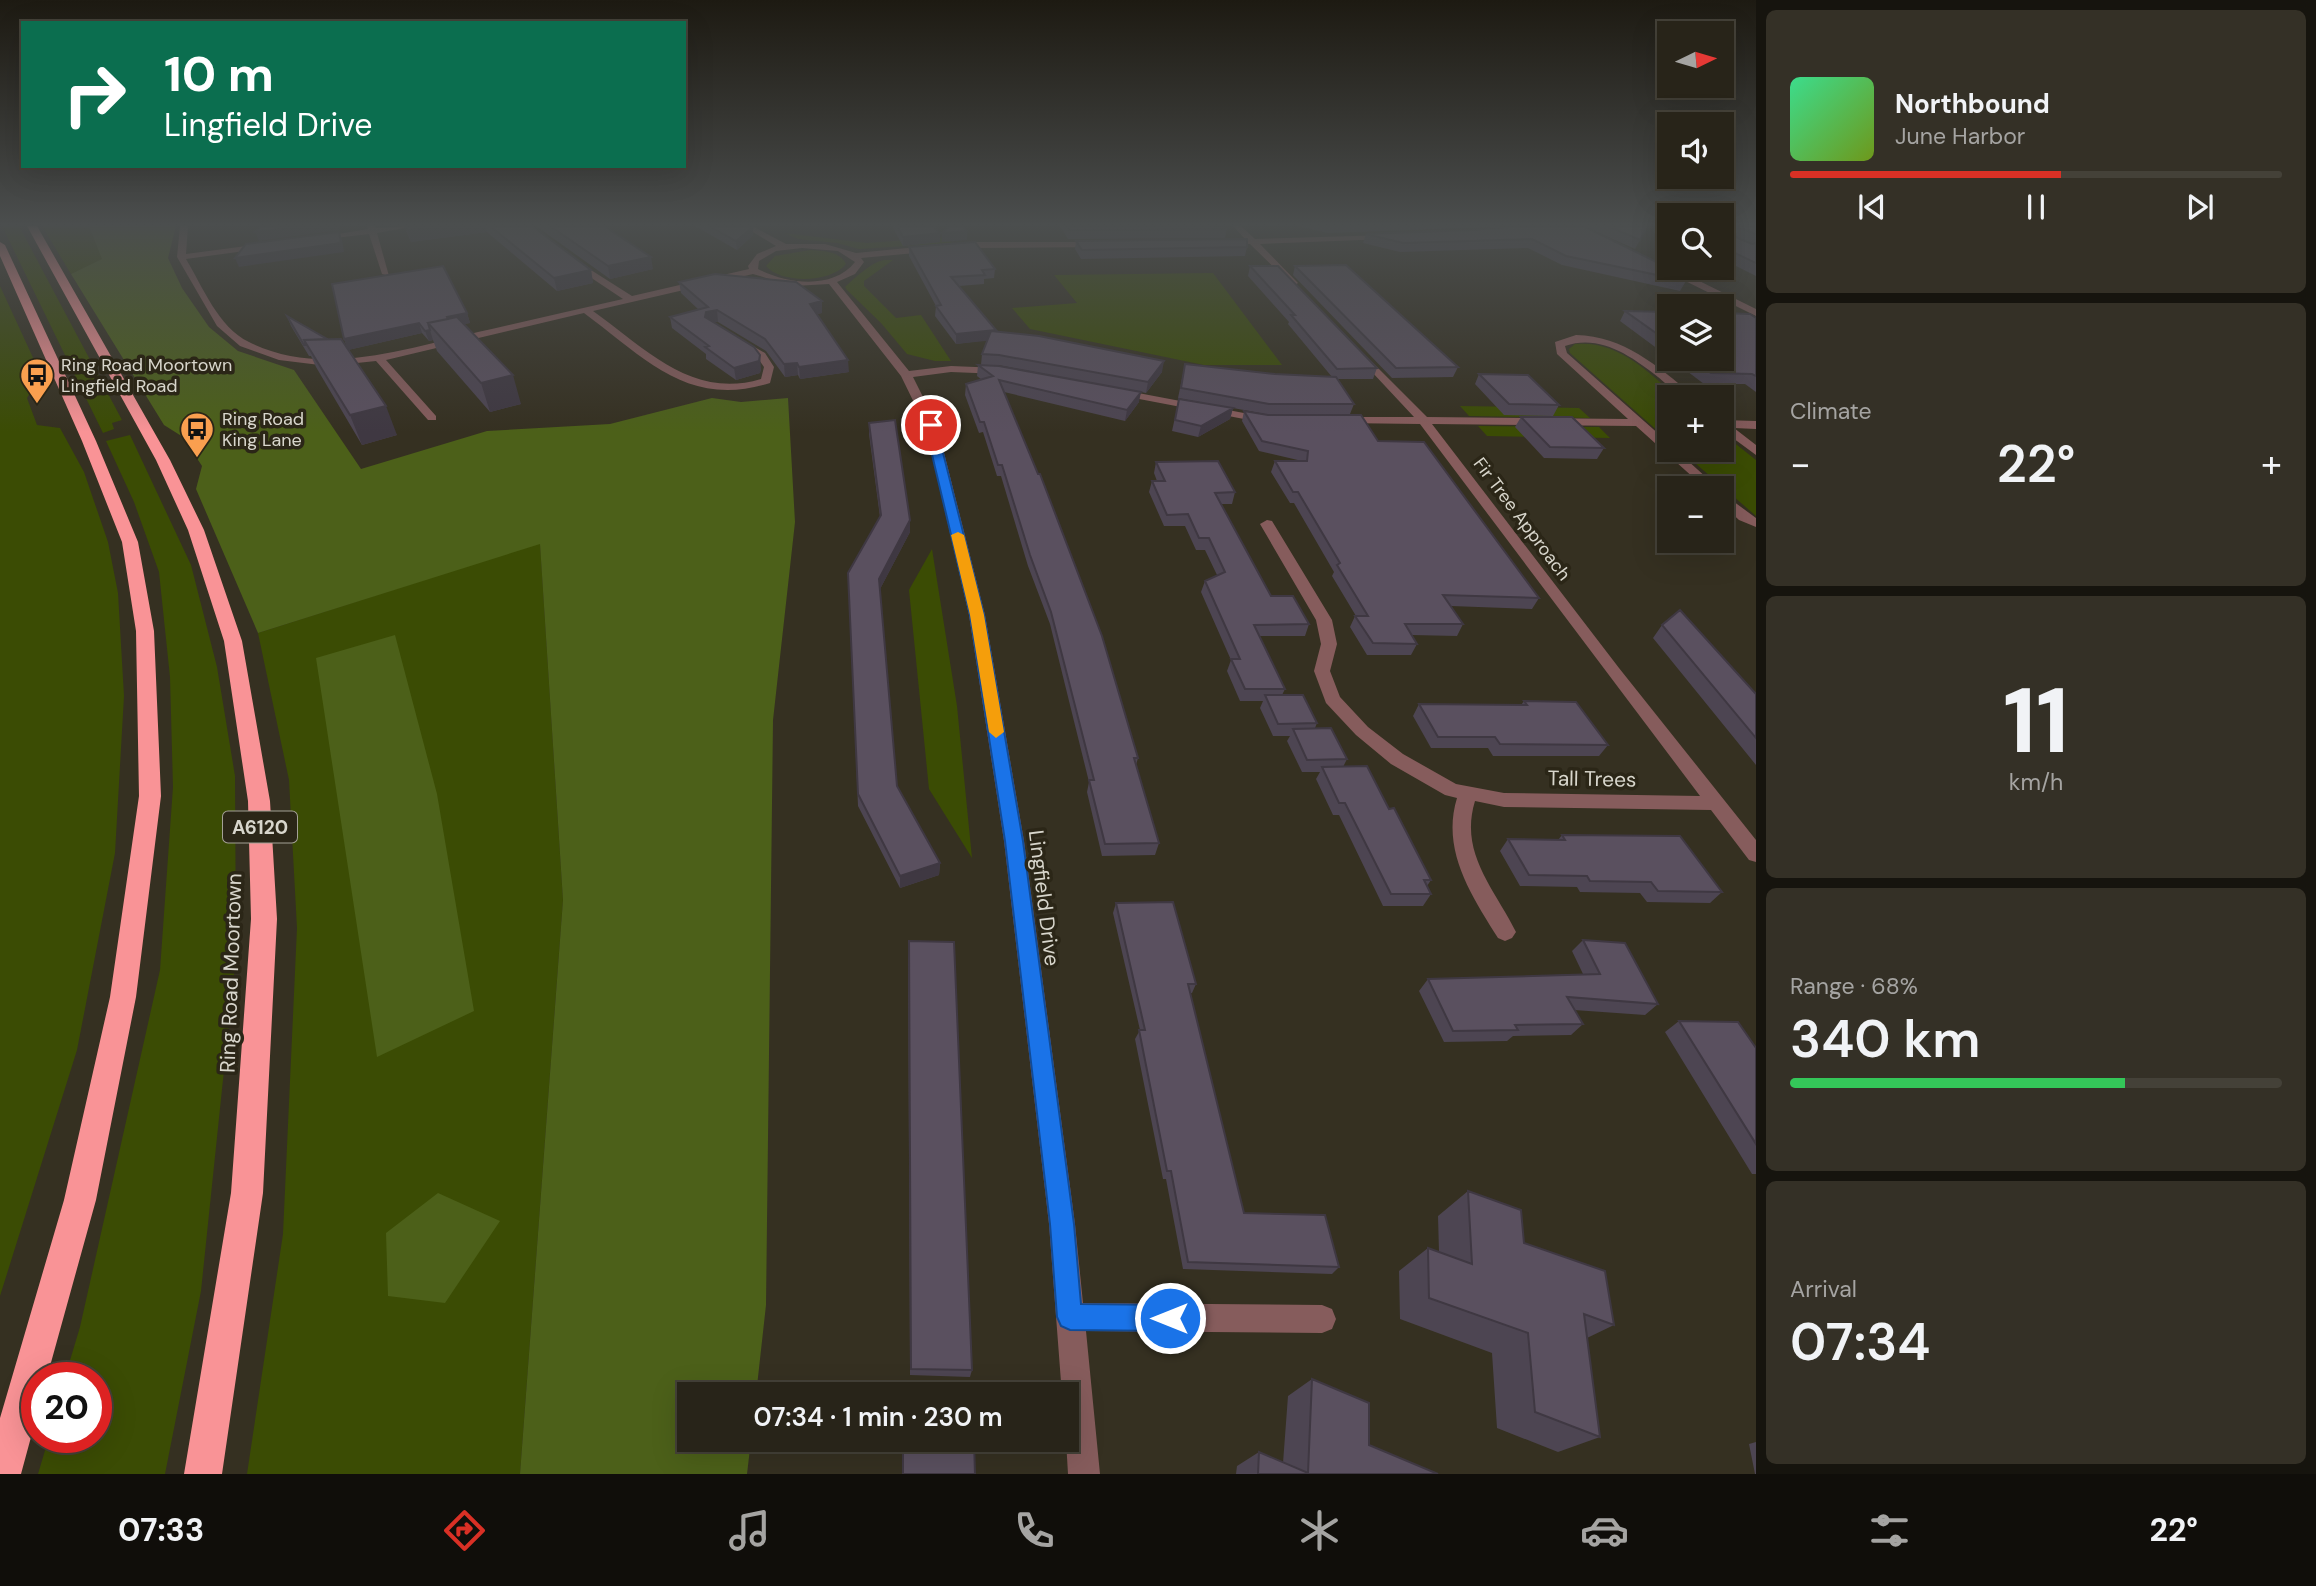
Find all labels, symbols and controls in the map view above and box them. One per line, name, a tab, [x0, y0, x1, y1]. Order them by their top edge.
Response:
north arrow	[1657, 21, 1734, 98]
map controls	[1657, 21, 1734, 553]
text: 10 m	[164, 42, 274, 106]
icon: right	[49, 49, 140, 140]
text: Northbound	[1895, 87, 2050, 121]
text: Lingfield Drive	[164, 104, 372, 146]
button: sound	[1657, 112, 1734, 189]
text: June Harbor	[1895, 121, 2025, 151]
icon: previous	[1853, 188, 1891, 226]
icon: pause	[2017, 188, 2055, 226]
icon: next	[2181, 188, 2219, 226]
button: search	[1657, 203, 1734, 280]
button: layers	[1657, 294, 1734, 371]
place label: Ring Road Moortown Lingfield Road	[61, 353, 232, 398]
bus stop icon: Ring Road Moortown Lingfield Road	[18, 356, 56, 405]
button: +	[1657, 385, 1734, 462]
pin	[901, 395, 961, 455]
text: Climate	[1790, 396, 1872, 426]
icon: arrive	[912, 406, 950, 444]
place label: Ring Road King Lane	[222, 407, 304, 452]
bus stop icon: Ring Road King Lane	[178, 410, 216, 459]
text: 22°	[1997, 430, 2075, 498]
text: −	[1790, 439, 1811, 489]
text: +	[2261, 439, 2282, 489]
street label: Fir Tree Approach	[1468, 453, 1576, 585]
button: −	[1657, 476, 1734, 553]
text: 11	[2003, 662, 2069, 780]
street label: Tall Trees	[1547, 764, 1637, 794]
text: km/h	[2009, 767, 2063, 797]
road number: A6120	[223, 812, 297, 842]
street label: Lingfield Drive	[1022, 828, 1066, 968]
street label: Ring Road Moortown	[214, 873, 248, 1073]
text: Range · 68%	[1790, 971, 1918, 1001]
text: 340 km	[1790, 1005, 1980, 1073]
text: Arrival	[1790, 1274, 1857, 1304]
position arrow	[1133, 1281, 1207, 1355]
text: 07:34	[1790, 1308, 1931, 1376]
speed limit sign: 20	[21, 1362, 112, 1453]
text: 07:34 · 1 min · 230 m	[753, 1400, 1003, 1434]
icon: directions	[440, 1506, 489, 1555]
icon: music	[725, 1506, 774, 1555]
icon: phone	[1010, 1506, 1059, 1555]
icon: climate	[1295, 1506, 1344, 1555]
icon: car	[1580, 1506, 1629, 1555]
icon: filters	[1865, 1506, 1914, 1555]
text: 07:33	[118, 1509, 204, 1551]
text: 22°	[2149, 1509, 2198, 1551]

